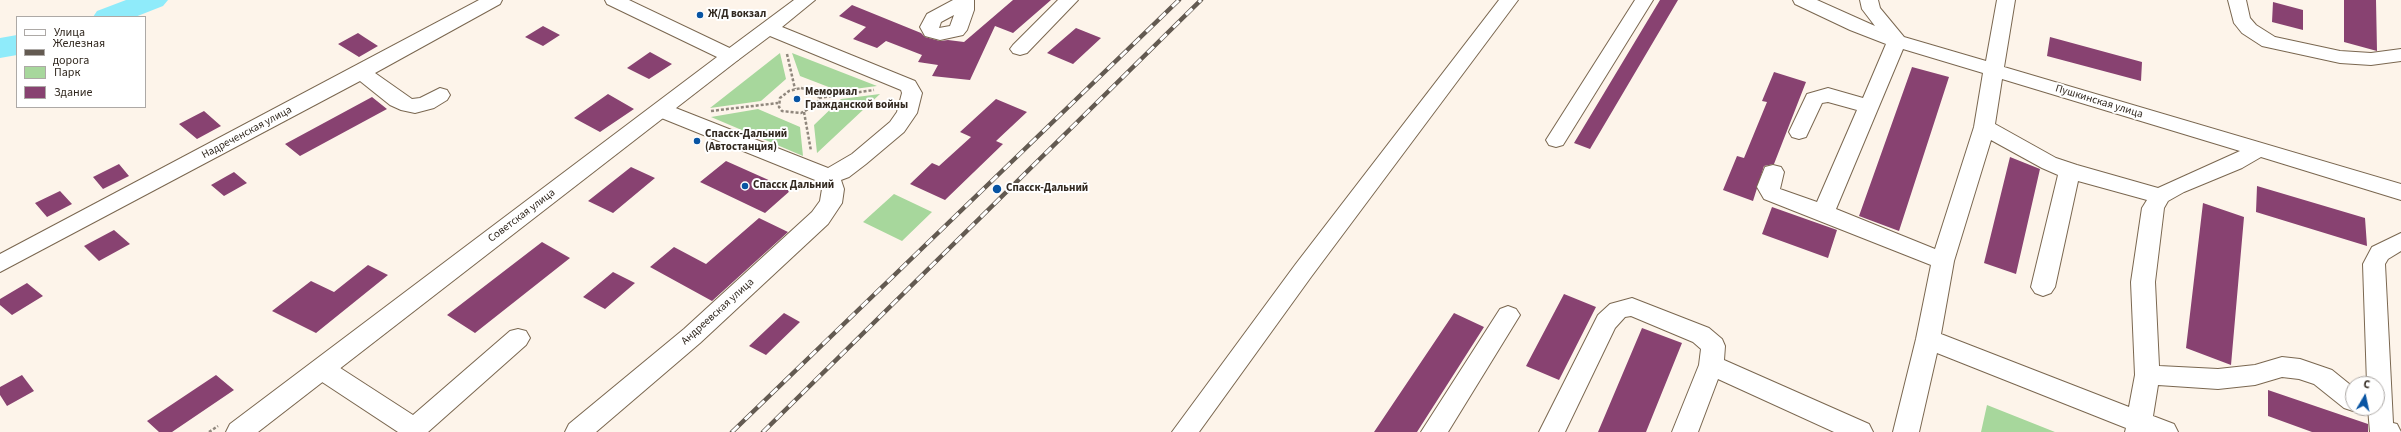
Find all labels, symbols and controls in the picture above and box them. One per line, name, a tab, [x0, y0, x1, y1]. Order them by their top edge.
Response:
place label: Ж/Д вокзал	[708, 8, 766, 22]
marker: Ж/Д вокзал	[695, 10, 705, 20]
legend	[16, 16, 146, 108]
text: Улица	[54, 24, 85, 41]
text: Железная дорога	[53, 35, 105, 69]
text: Парк	[54, 64, 80, 81]
street label: Пушкинская улица	[2054, 82, 2144, 122]
text: Здание	[54, 84, 93, 101]
place label: Мемориал Гражданской войны	[805, 86, 908, 112]
marker: Мемориал Гражданской войны	[792, 94, 802, 104]
street label: Надреченская улица	[200, 104, 294, 162]
place label: Спасск-Дальний (Автостанция)	[705, 128, 787, 154]
marker: Спасск-Дальний (Автостанция)	[692, 136, 702, 146]
place label: Спасск Дальний	[753, 179, 834, 193]
marker: Спасск Дальний	[740, 181, 750, 191]
place label: Спасск-Дальний	[1006, 182, 1088, 196]
marker: Спасск-Дальний	[991, 183, 1003, 195]
street label: Советская улица	[486, 186, 558, 246]
street label: Андреевская улица	[679, 276, 757, 348]
north arrow	[2345, 376, 2385, 416]
text: С	[2362, 377, 2371, 393]

